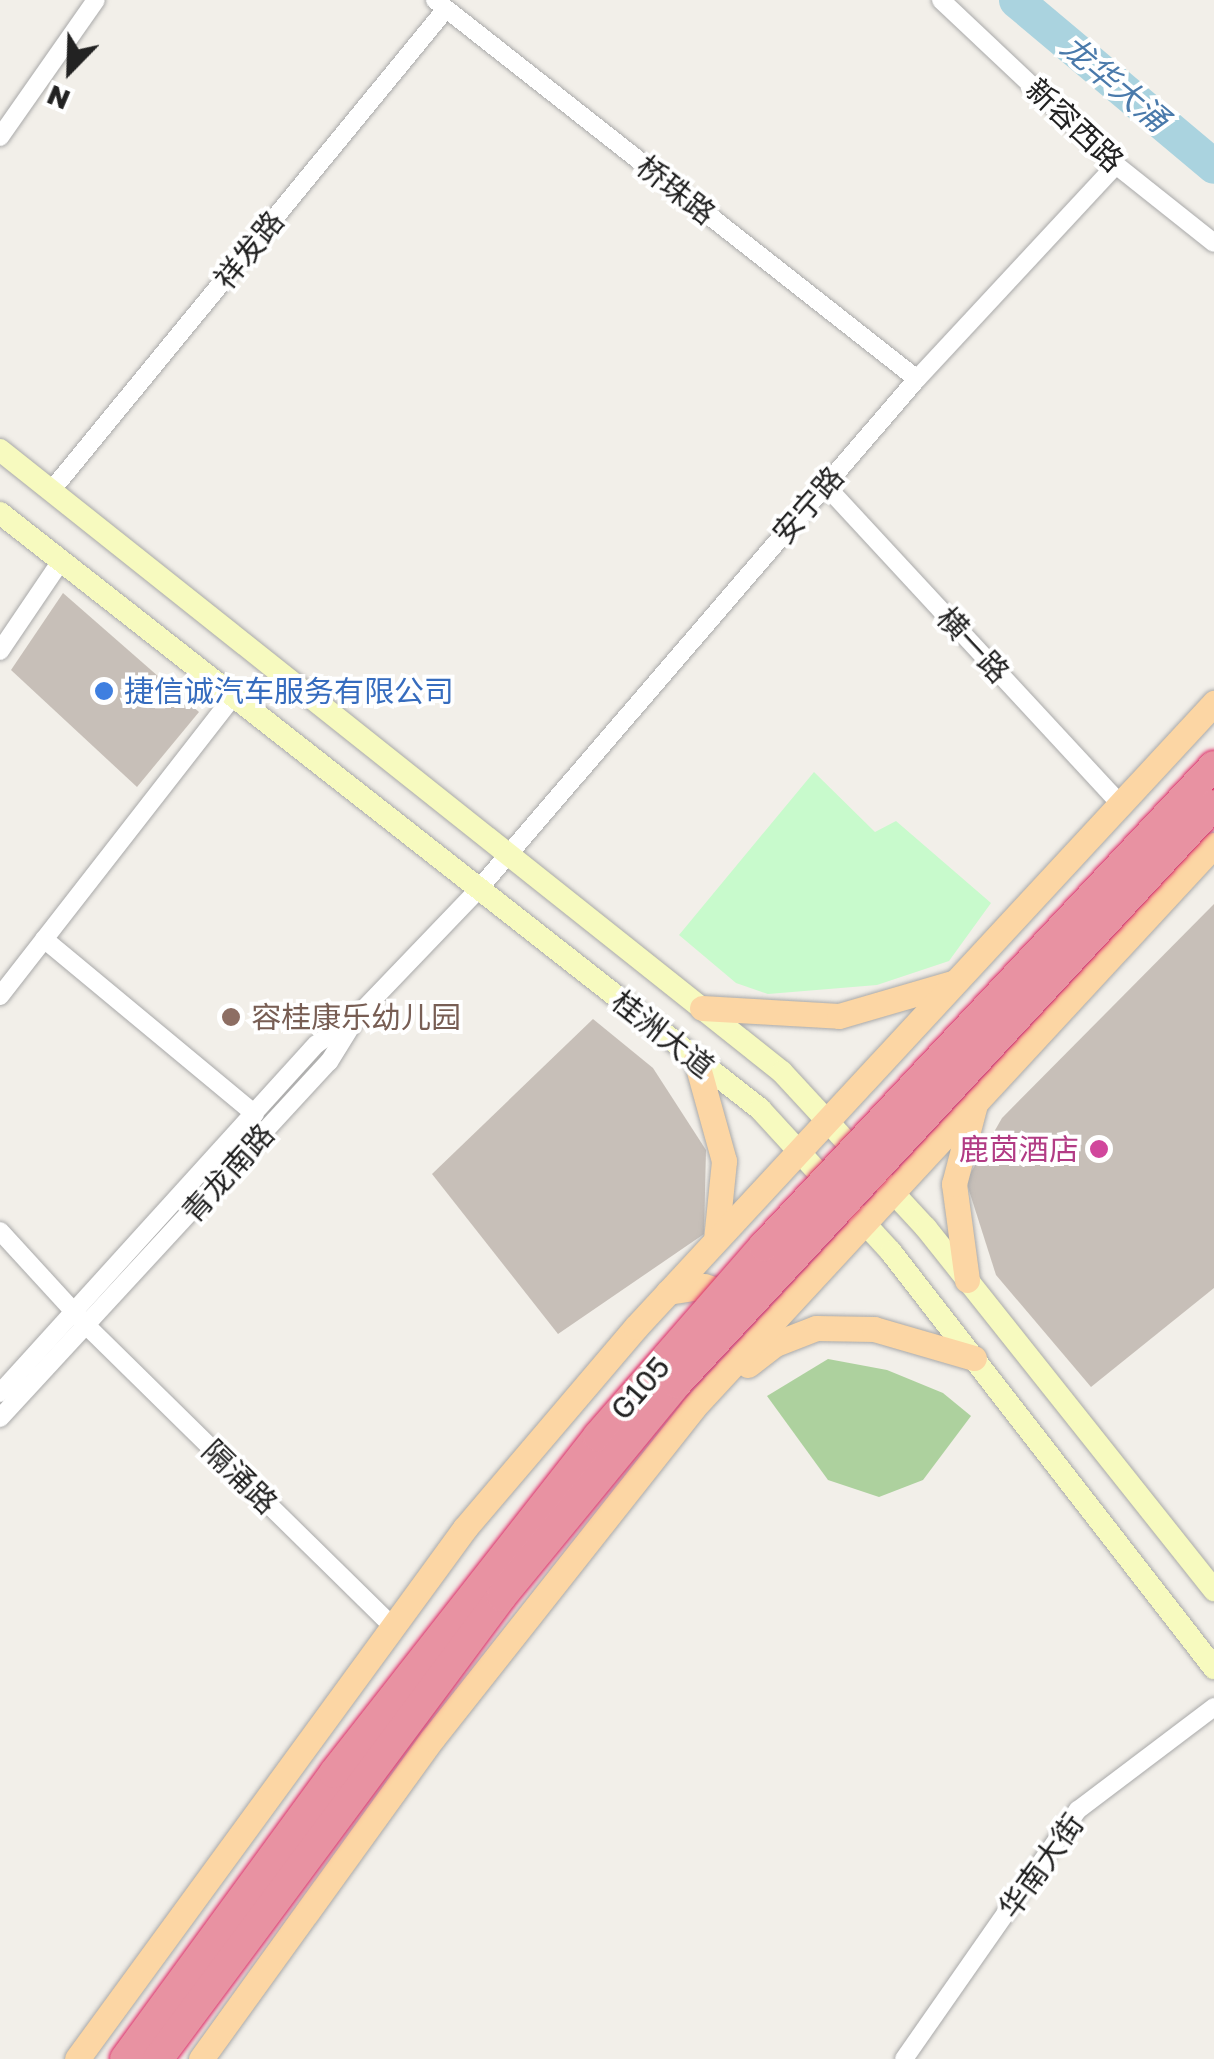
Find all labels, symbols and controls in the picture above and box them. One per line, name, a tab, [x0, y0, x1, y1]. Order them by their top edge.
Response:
north arrow	[20, 20, 120, 120]
water label: 龙华大涌	[1054, 27, 1176, 139]
street label: 新容西路	[1019, 71, 1131, 179]
text: N	[42, 79, 74, 117]
street label: 桥珠路	[629, 148, 723, 232]
street label: 祥发路	[207, 204, 291, 296]
street label: 安宁路	[765, 459, 851, 551]
street label: 横一路	[929, 600, 1017, 690]
place label: 捷信诚汽车服务有限公司	[124, 673, 454, 709]
marker: 捷信诚汽车服务有限公司	[93, 680, 115, 702]
street label: 桂洲大道	[605, 983, 721, 1085]
place label: 容桂康乐幼儿园	[251, 999, 461, 1035]
marker: 容桂康乐幼儿园	[220, 1006, 242, 1028]
street label: 青龙南路	[174, 1116, 282, 1230]
place label: 鹿茵酒店	[959, 1131, 1079, 1167]
marker: 鹿茵酒店	[1088, 1138, 1110, 1160]
street label: G105	[603, 1349, 677, 1427]
street label: 隔涌路	[195, 1433, 285, 1521]
street label: 华南大街	[991, 1807, 1091, 1925]

